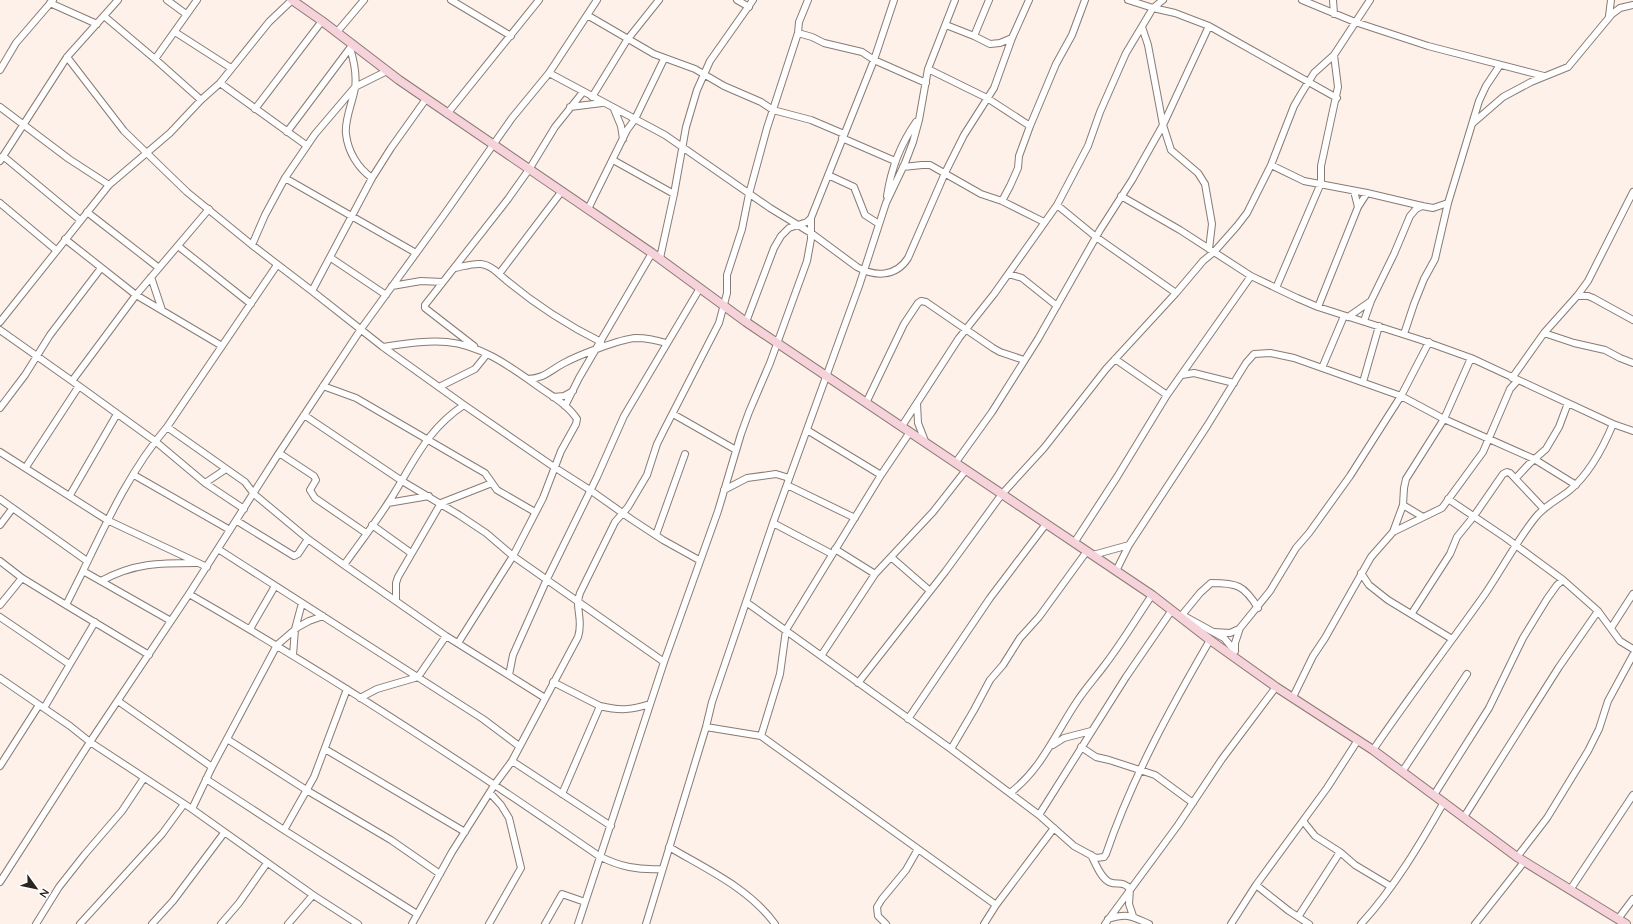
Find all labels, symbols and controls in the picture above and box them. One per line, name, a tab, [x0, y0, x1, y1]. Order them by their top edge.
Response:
north arrow	[16, 868, 56, 908]
text: N	[36, 886, 52, 901]

